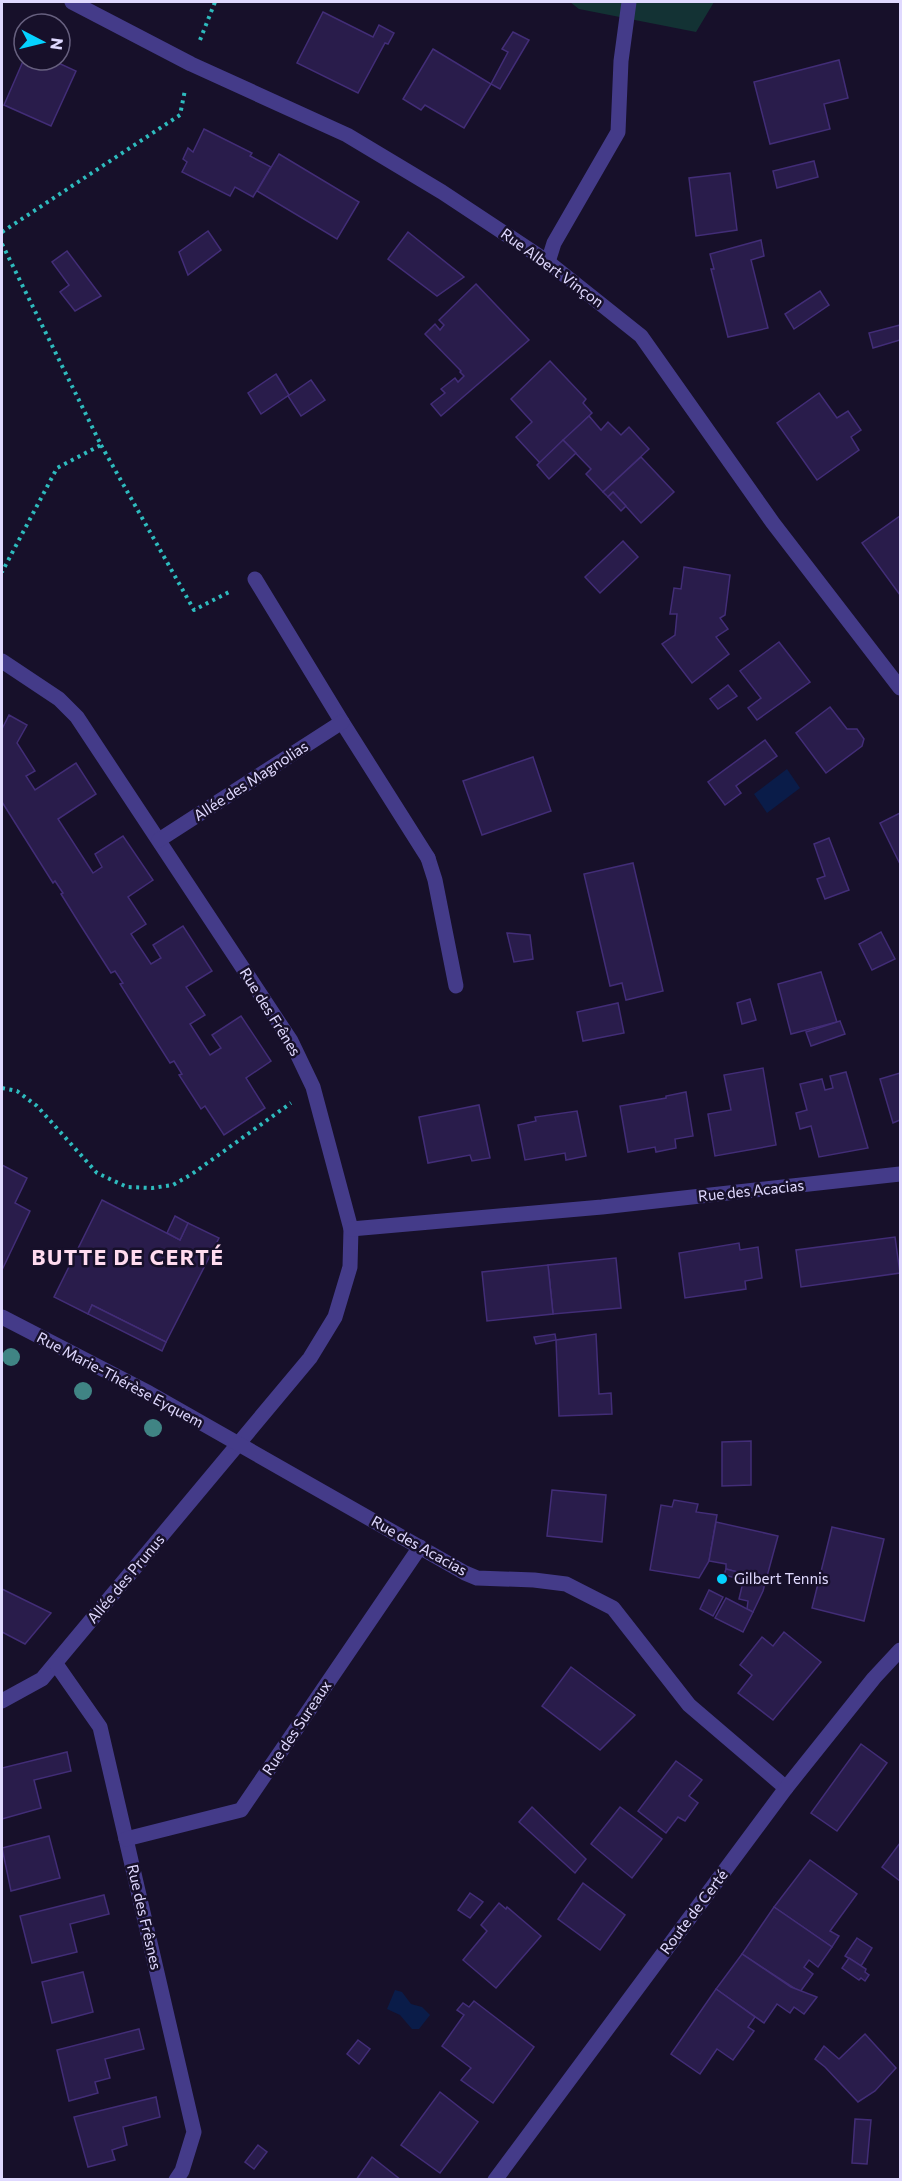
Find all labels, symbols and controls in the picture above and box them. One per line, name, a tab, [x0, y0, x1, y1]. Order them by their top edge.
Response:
north arrow	[12, 12, 72, 72]
text: N	[47, 37, 68, 51]
street label: Rue Albert Vinçon	[498, 224, 608, 311]
street label: Allée des Magnolias	[190, 736, 311, 824]
street label: Rue des Frênes	[237, 964, 305, 1059]
street label: Rue des Acacias	[697, 1175, 805, 1205]
district label: BUTTE DE CERTÉ	[32, 1244, 224, 1269]
street label: Rue Marie-Thérèse Eyquem	[34, 1327, 207, 1431]
street label: Rue des Acacias	[368, 1511, 471, 1579]
street label: Allée des Prunus	[83, 1530, 168, 1626]
place label: Gilbert Tennis	[734, 1569, 829, 1587]
marker: Gilbert Tennis	[715, 1572, 729, 1586]
street label: Rue des Sureaux	[258, 1677, 335, 1778]
street label: Rue des Frêsnes	[124, 1862, 166, 1971]
street label: Route de Certé	[656, 1865, 731, 1957]

